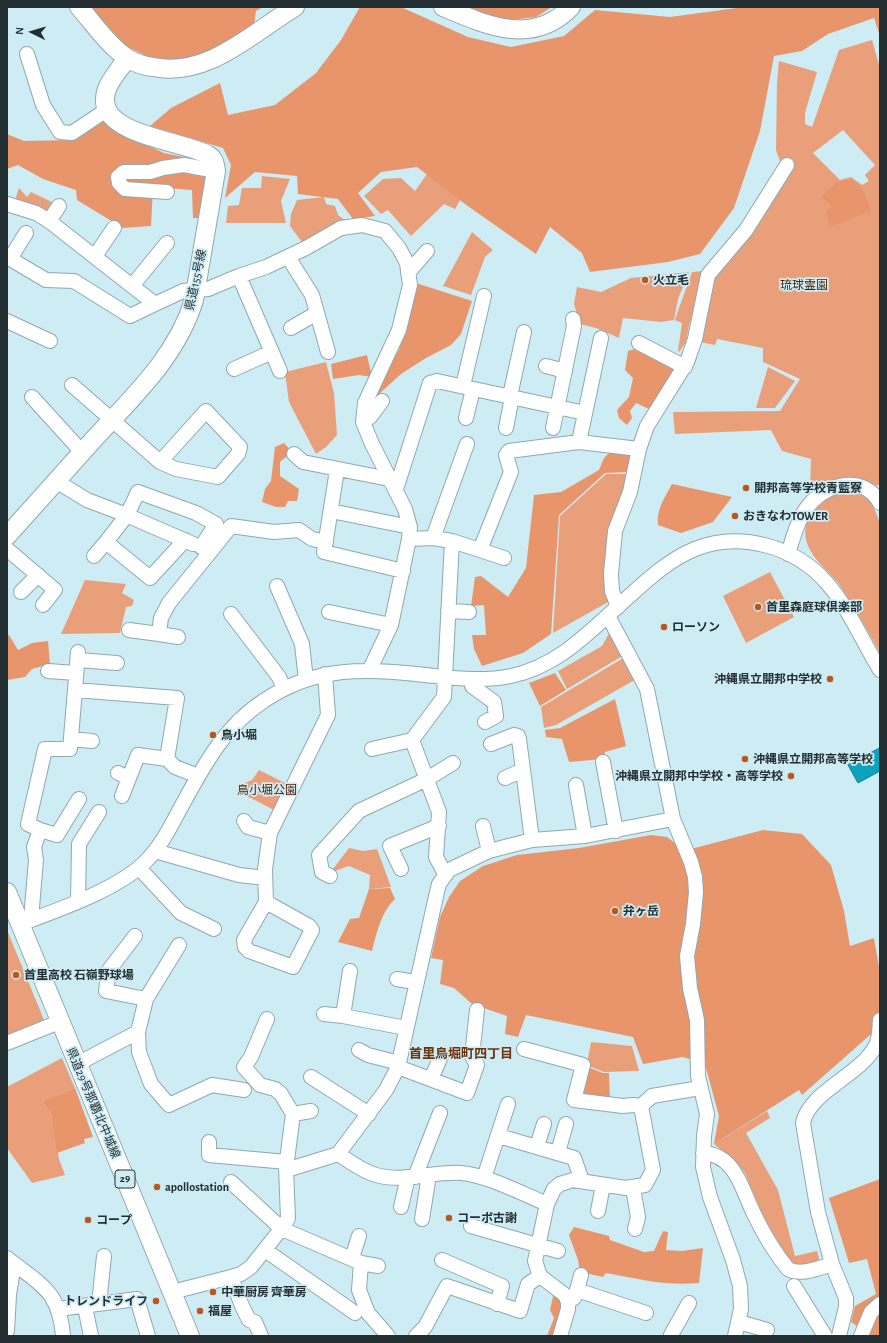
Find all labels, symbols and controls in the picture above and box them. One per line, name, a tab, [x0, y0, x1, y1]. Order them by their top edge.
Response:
north arrow	[12, 12, 52, 52]
text: N	[14, 27, 25, 35]
street label: 県道155号線	[182, 248, 210, 312]
place label: 火立毛	[653, 273, 689, 287]
marker: 火立毛	[640, 275, 650, 285]
park label: 琉球霊園	[780, 278, 828, 292]
place label: 開邦高等学校青藍寮	[754, 481, 862, 495]
marker: 開邦高等学校青藍寮	[741, 483, 751, 493]
place label: おきなわTOWER	[743, 509, 828, 523]
marker: おきなわTOWER	[730, 511, 740, 521]
place label: 首里森庭球倶楽部	[766, 600, 862, 614]
marker: 首里森庭球倶楽部	[753, 602, 763, 612]
place label: ローソン	[672, 620, 720, 634]
marker: ローソン	[659, 622, 669, 632]
place label: 沖縄県立開邦中学校	[714, 672, 822, 686]
marker: 沖縄県立開邦中学校	[825, 674, 835, 684]
place label: 鳥小堀	[221, 728, 257, 742]
marker: 鳥小堀	[208, 730, 218, 740]
place label: 沖縄県立開邦高等学校	[753, 752, 873, 766]
marker: 沖縄県立開邦高等学校	[740, 754, 750, 764]
place label: 沖縄県立開邦中学校・高等学校	[615, 769, 783, 783]
marker: 沖縄県立開邦中学校・高等学校	[786, 771, 796, 781]
park label: 鳥小堀公園	[237, 783, 297, 797]
place label: 弁ヶ岳	[623, 904, 659, 918]
marker: 弁ヶ岳	[610, 906, 620, 916]
place label: 首里高校 石嶺野球場	[24, 968, 134, 982]
marker: 首里高校 石嶺野球場	[11, 970, 21, 980]
street label: 県道29号那覇北中城線	[63, 1045, 123, 1161]
district label: 首里鳥堀町四丁目	[409, 1046, 513, 1062]
road number: 29	[115, 1170, 135, 1188]
place label: apollostation	[165, 1180, 229, 1194]
marker: apollostation	[152, 1182, 162, 1192]
place label: コーポ古謝	[457, 1211, 517, 1225]
place label: コープ	[96, 1213, 132, 1227]
marker: コーポ古謝	[444, 1213, 454, 1223]
marker: コープ	[83, 1215, 93, 1225]
place label: 中華厨房 齊華房	[221, 1285, 307, 1299]
marker: 中華厨房 齊華房	[208, 1287, 218, 1297]
place label: トレンドライフ	[64, 1294, 148, 1308]
marker: トレンドライフ	[151, 1296, 161, 1306]
place label: 福屋	[208, 1304, 232, 1318]
marker: 福屋	[195, 1306, 205, 1316]

